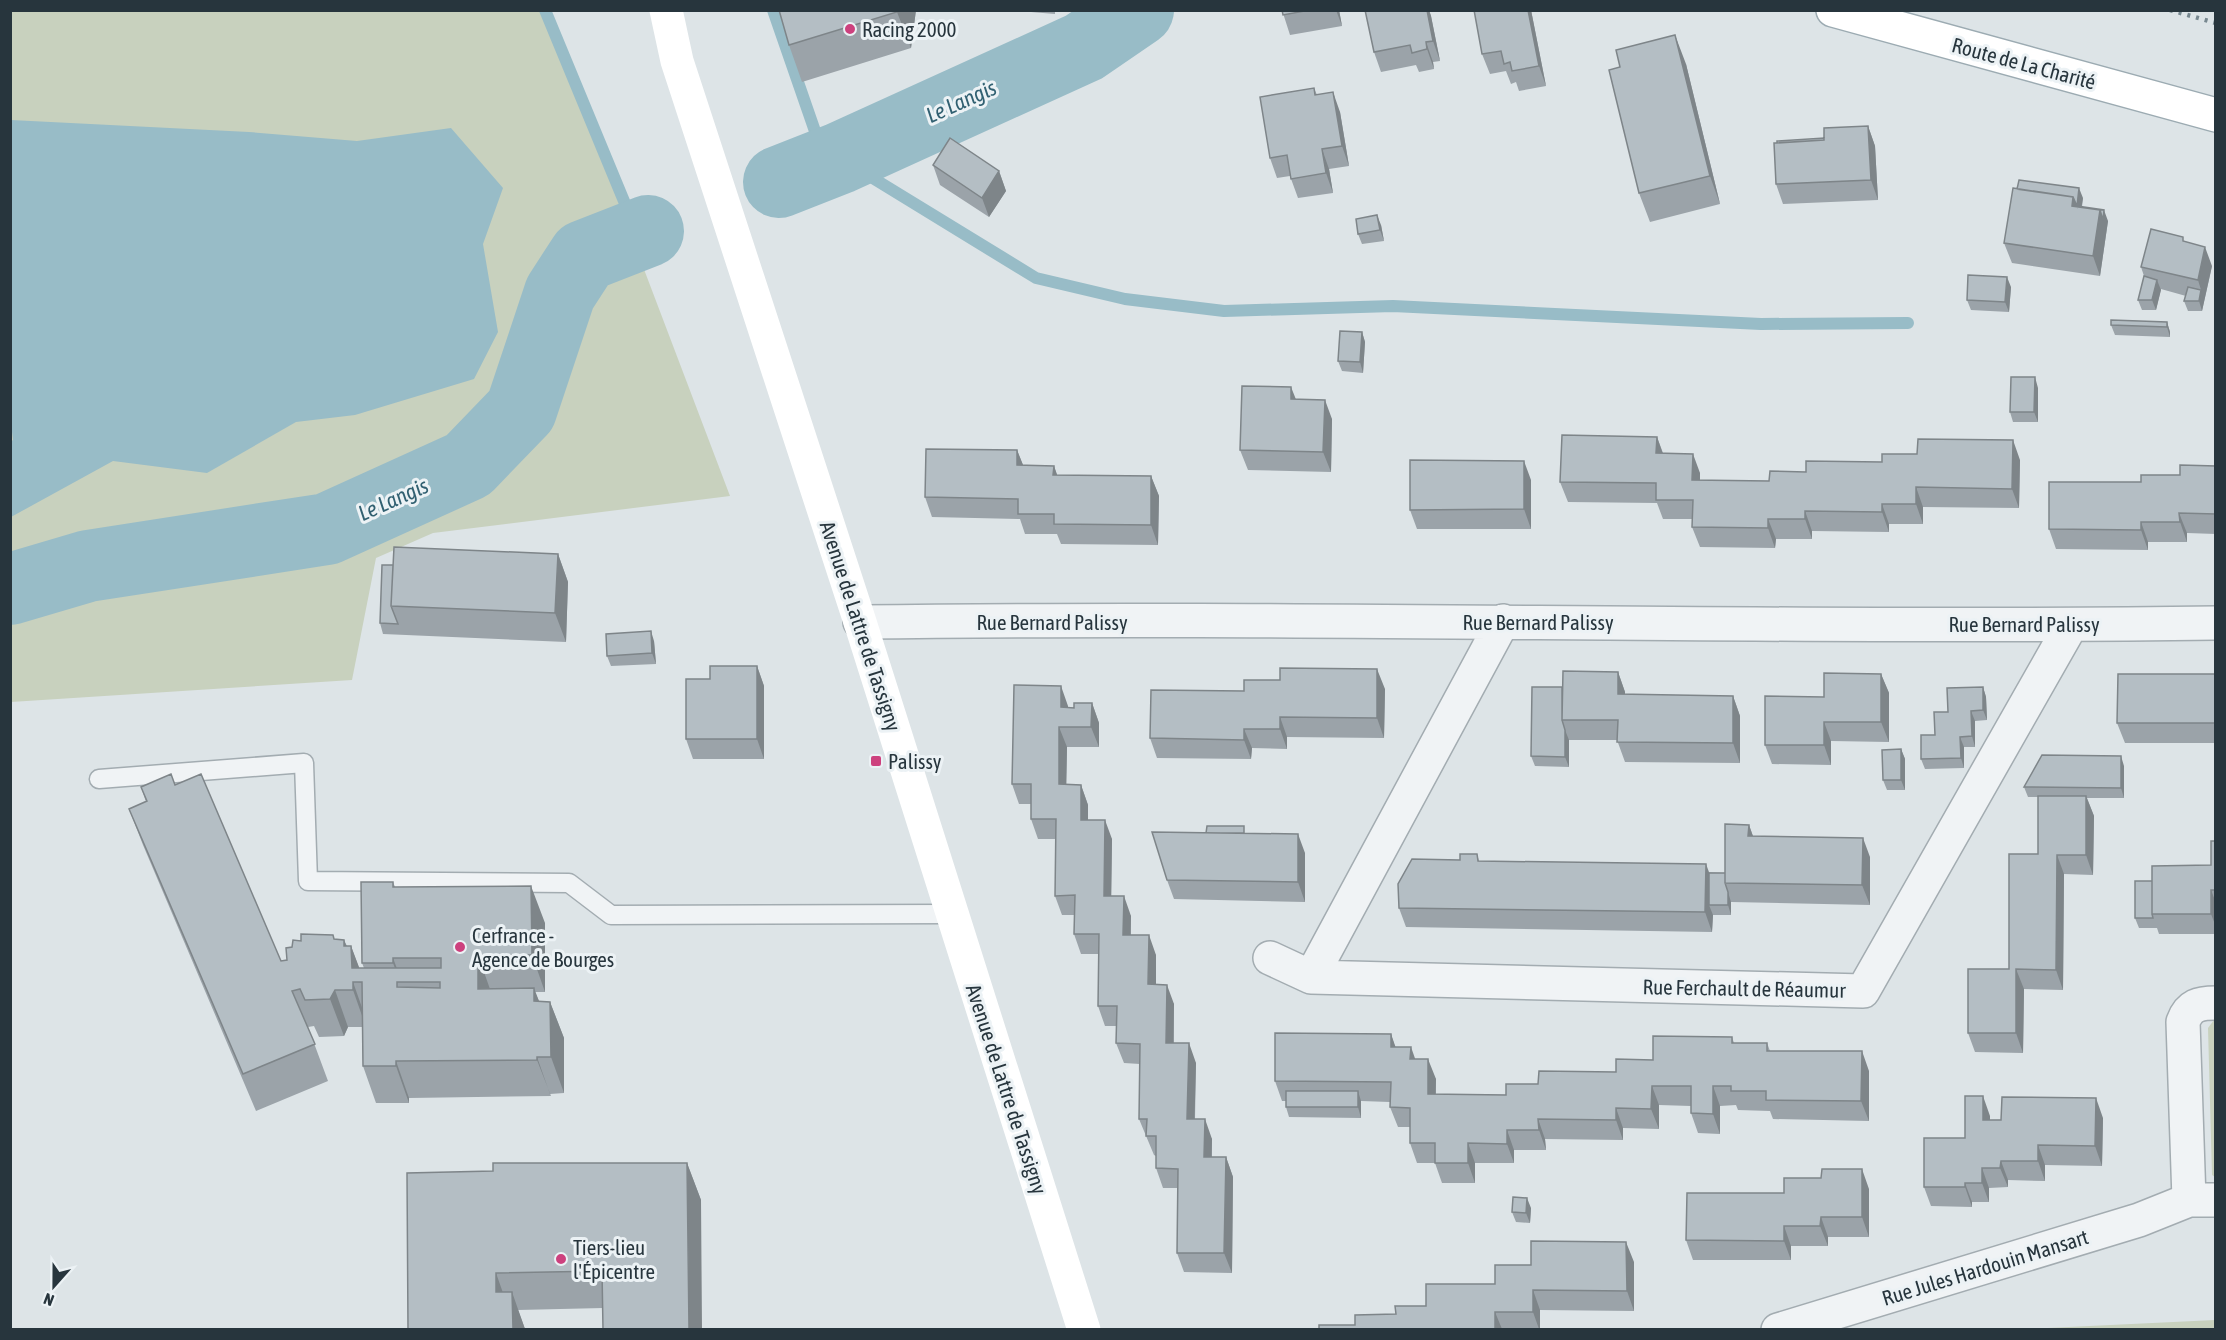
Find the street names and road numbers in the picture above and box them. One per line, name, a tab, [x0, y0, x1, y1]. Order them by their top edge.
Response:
street label: Route de La Charité	[1950, 32, 2098, 94]
street label: Avenue de Lattre de Tassigny	[816, 518, 906, 734]
street label: Rue Bernard Palissy	[976, 610, 1128, 634]
street label: Rue Bernard Palissy	[1462, 610, 1614, 634]
street label: Rue Bernard Palissy	[1948, 612, 2100, 636]
street label: Rue Ferchault de Réaumur	[1642, 974, 1846, 1002]
street label: Avenue de Lattre de Tassigny	[962, 981, 1052, 1197]
street label: Rue Jules Hardouin Mansart	[1879, 1224, 2091, 1310]

